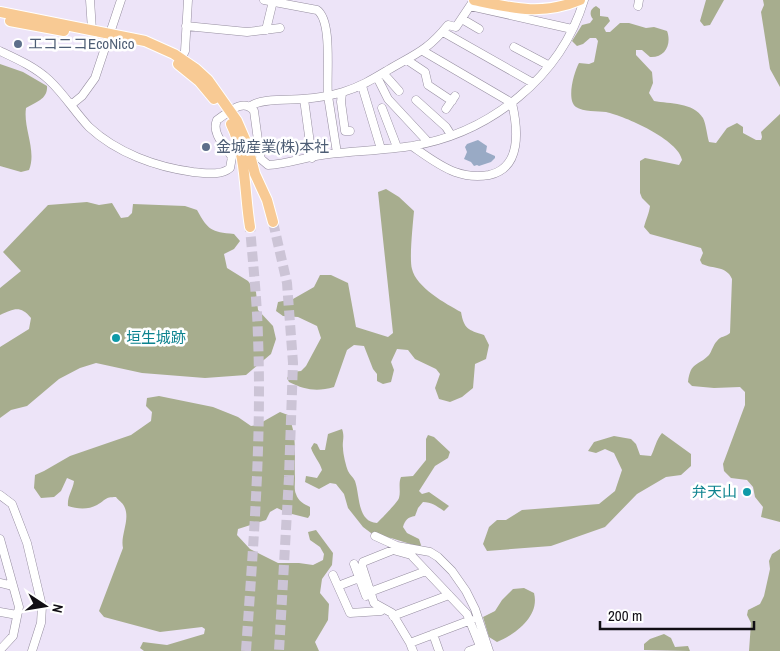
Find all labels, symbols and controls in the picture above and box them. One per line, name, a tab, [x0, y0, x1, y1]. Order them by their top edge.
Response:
place label: エコニコEcoNico	[28, 33, 135, 54]
marker: エコニコEcoNico	[12, 38, 24, 50]
place label: 金城産業(株)本社	[216, 136, 329, 157]
marker: 金城産業(株)本社	[200, 141, 212, 153]
place label: 垣生城跡	[126, 327, 186, 348]
marker: 垣生城跡	[110, 332, 122, 344]
place label: 弁天山	[692, 481, 737, 502]
marker: 弁天山	[741, 486, 753, 498]
north arrow	[20, 581, 70, 631]
scale bar	[600, 598, 754, 630]
text: N	[48, 603, 67, 615]
text: 200 m	[608, 605, 642, 626]

